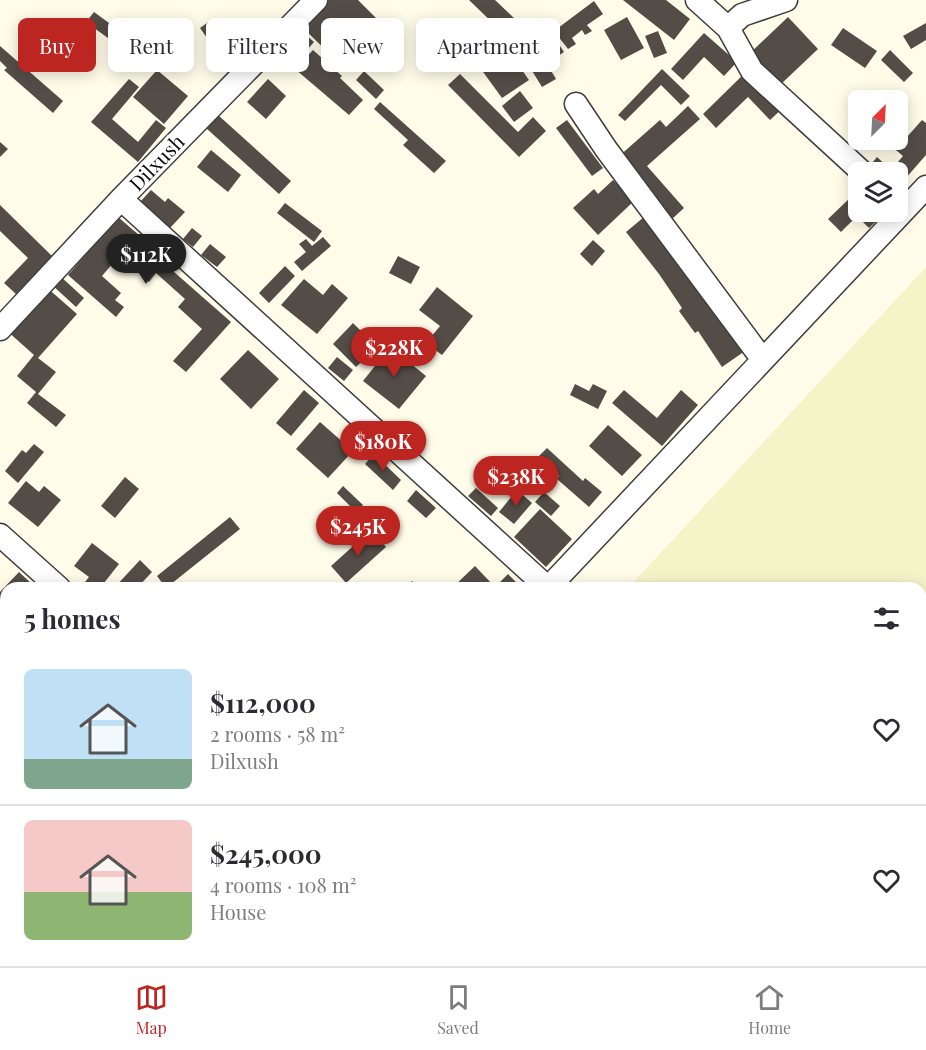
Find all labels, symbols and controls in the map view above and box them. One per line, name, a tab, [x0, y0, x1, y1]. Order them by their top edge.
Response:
chip: Buy	[18, 18, 96, 72]
chip: Rent	[108, 18, 194, 72]
chip: Filters	[206, 18, 309, 72]
chip: New	[321, 18, 404, 72]
chip: Apartment	[416, 18, 560, 72]
north arrow	[848, 90, 908, 150]
map controls	[848, 90, 908, 222]
street label: Dilxush	[122, 128, 190, 196]
button: layers	[848, 162, 908, 222]
pin: $112K	[104, 234, 188, 285]
text: $112K	[120, 240, 172, 267]
pin: $228K	[352, 327, 436, 378]
text: $228K	[365, 333, 423, 360]
pin: $180K	[341, 421, 425, 472]
text: $180K	[354, 427, 412, 454]
pin: $238K	[474, 456, 558, 507]
text: $238K	[487, 462, 545, 489]
pin: $245K	[316, 506, 400, 557]
text: $245K	[330, 512, 386, 539]
text: 5 homes	[24, 601, 120, 636]
icon: filters	[870, 602, 903, 635]
text: $112,000	[210, 685, 316, 720]
icon: home	[72, 693, 144, 765]
icon: heart	[870, 713, 903, 746]
text: 2 rooms · 58 m²	[210, 720, 345, 747]
text: Dilxush	[210, 747, 279, 774]
text: $245,000	[210, 836, 322, 871]
icon: home	[72, 844, 144, 916]
icon: heart	[870, 864, 903, 897]
text: 4 rooms · 108 m²	[210, 871, 357, 898]
text: House	[210, 898, 266, 925]
tab: Map	[135, 981, 168, 1038]
tab: Saved	[437, 981, 479, 1038]
tab: Home	[748, 981, 791, 1038]

